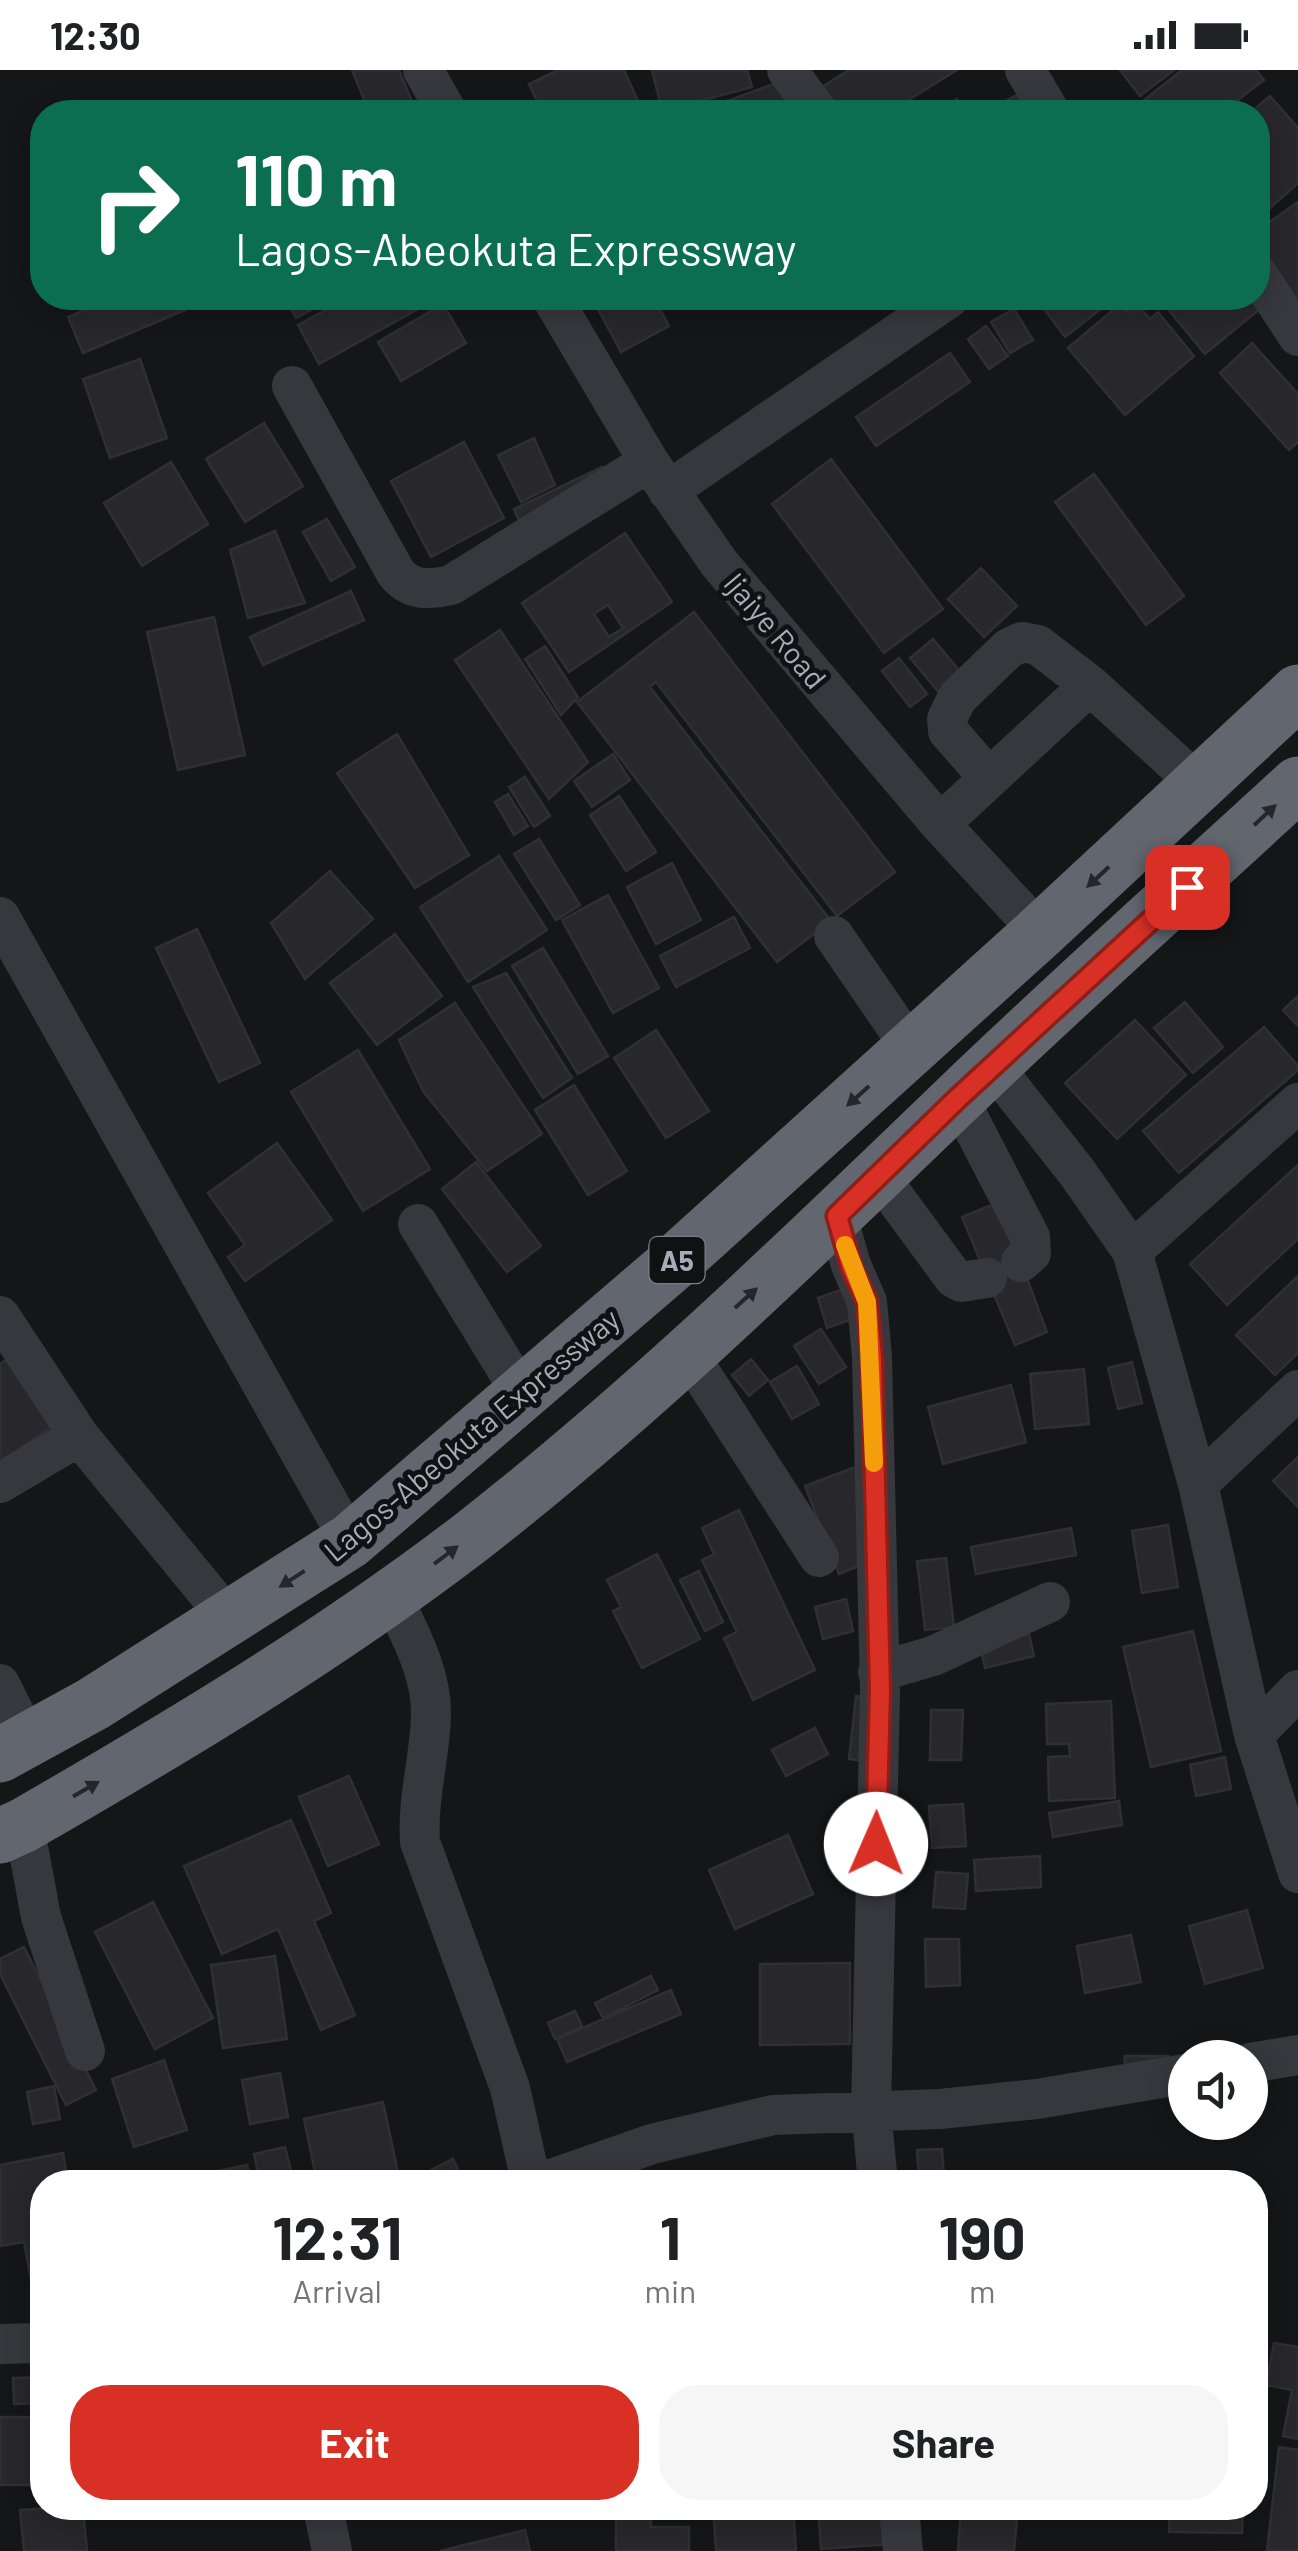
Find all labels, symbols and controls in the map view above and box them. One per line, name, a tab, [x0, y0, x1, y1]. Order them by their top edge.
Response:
text: 12:30	[50, 12, 141, 58]
text: 110 m	[235, 136, 397, 220]
icon: right	[70, 140, 200, 270]
text: Lagos-Abeokuta Expressway	[235, 221, 797, 275]
street label: Ijaiye Road	[717, 565, 835, 695]
one-way arrow	[1252, 804, 1277, 826]
pin	[1145, 845, 1230, 930]
icon: arrive	[1160, 860, 1215, 915]
one-way arrow	[1086, 865, 1110, 888]
one-way arrow	[846, 1084, 870, 1107]
road number: A5	[650, 1237, 704, 1283]
one-way arrow	[733, 1288, 758, 1310]
street label: Lagos-Abeokuta Expressway	[316, 1300, 626, 1568]
one-way arrow	[433, 1546, 459, 1566]
one-way arrow	[278, 1570, 306, 1588]
one-way arrow	[72, 1781, 100, 1799]
position arrow	[824, 1792, 928, 1896]
map controls	[1168, 2040, 1268, 2140]
button: sound	[1168, 2040, 1268, 2140]
text: 12:31	[272, 2200, 402, 2272]
text: 1	[660, 2200, 681, 2272]
text: 190	[938, 2200, 1026, 2272]
text: Arrival	[293, 2271, 382, 2309]
text: min	[644, 2271, 696, 2309]
text: m	[969, 2271, 995, 2309]
button: Exit	[70, 2385, 639, 2500]
button: Share	[659, 2385, 1228, 2500]

